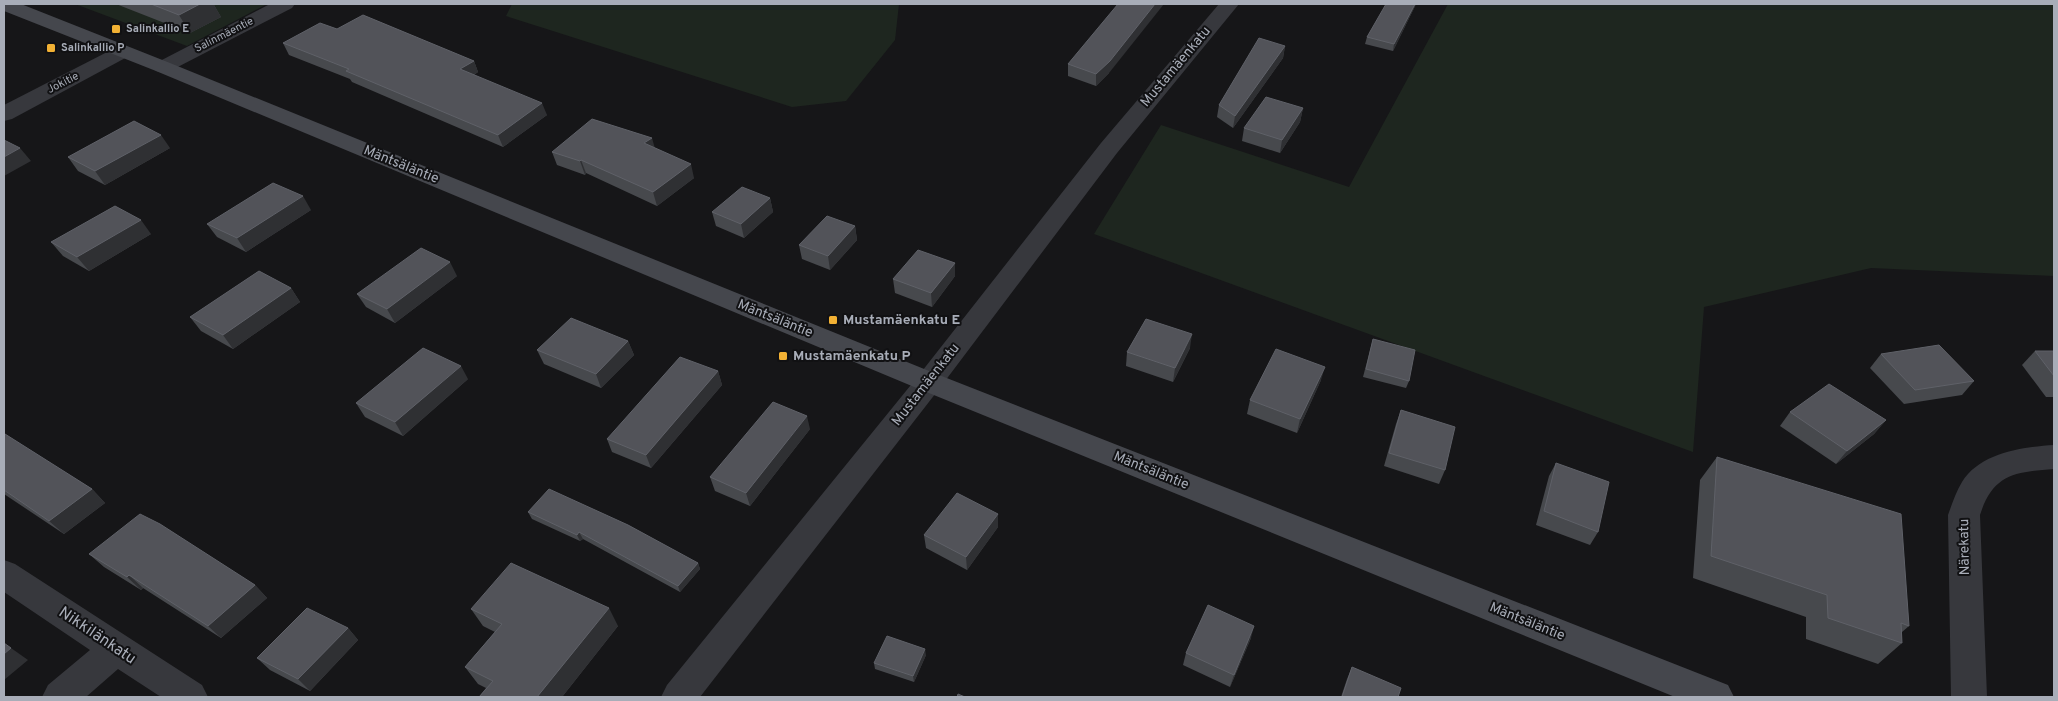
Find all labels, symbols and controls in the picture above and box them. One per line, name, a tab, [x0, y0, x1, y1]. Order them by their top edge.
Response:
street label: Salinmäentie	[192, 14, 256, 56]
place label: Salinkallio E	[126, 22, 189, 36]
marker: Salinkallio E	[110, 23, 122, 35]
street label: Mustamäenkatu	[1137, 23, 1215, 111]
place label: Salinkallio P	[61, 41, 124, 55]
marker: Salinkallio P	[45, 42, 57, 54]
street label: Jokitie	[45, 69, 81, 97]
street label: Mäntsäläntie	[361, 142, 441, 188]
street label: Mäntsäläntie	[735, 296, 815, 342]
place label: Mustamäenkatu E	[843, 312, 960, 329]
marker: Mustamäenkatu E	[827, 314, 839, 326]
street label: Mustamäenkatu	[888, 340, 964, 430]
place label: Mustamäenkatu P	[793, 348, 910, 365]
marker: Mustamäenkatu P	[777, 350, 789, 362]
street label: Mäntsäläntie	[1111, 448, 1191, 494]
street label: Närekatu	[1956, 519, 1974, 575]
street label: Mäntsäläntie	[1487, 599, 1567, 645]
street label: Nikkilänkatu	[55, 603, 139, 669]

